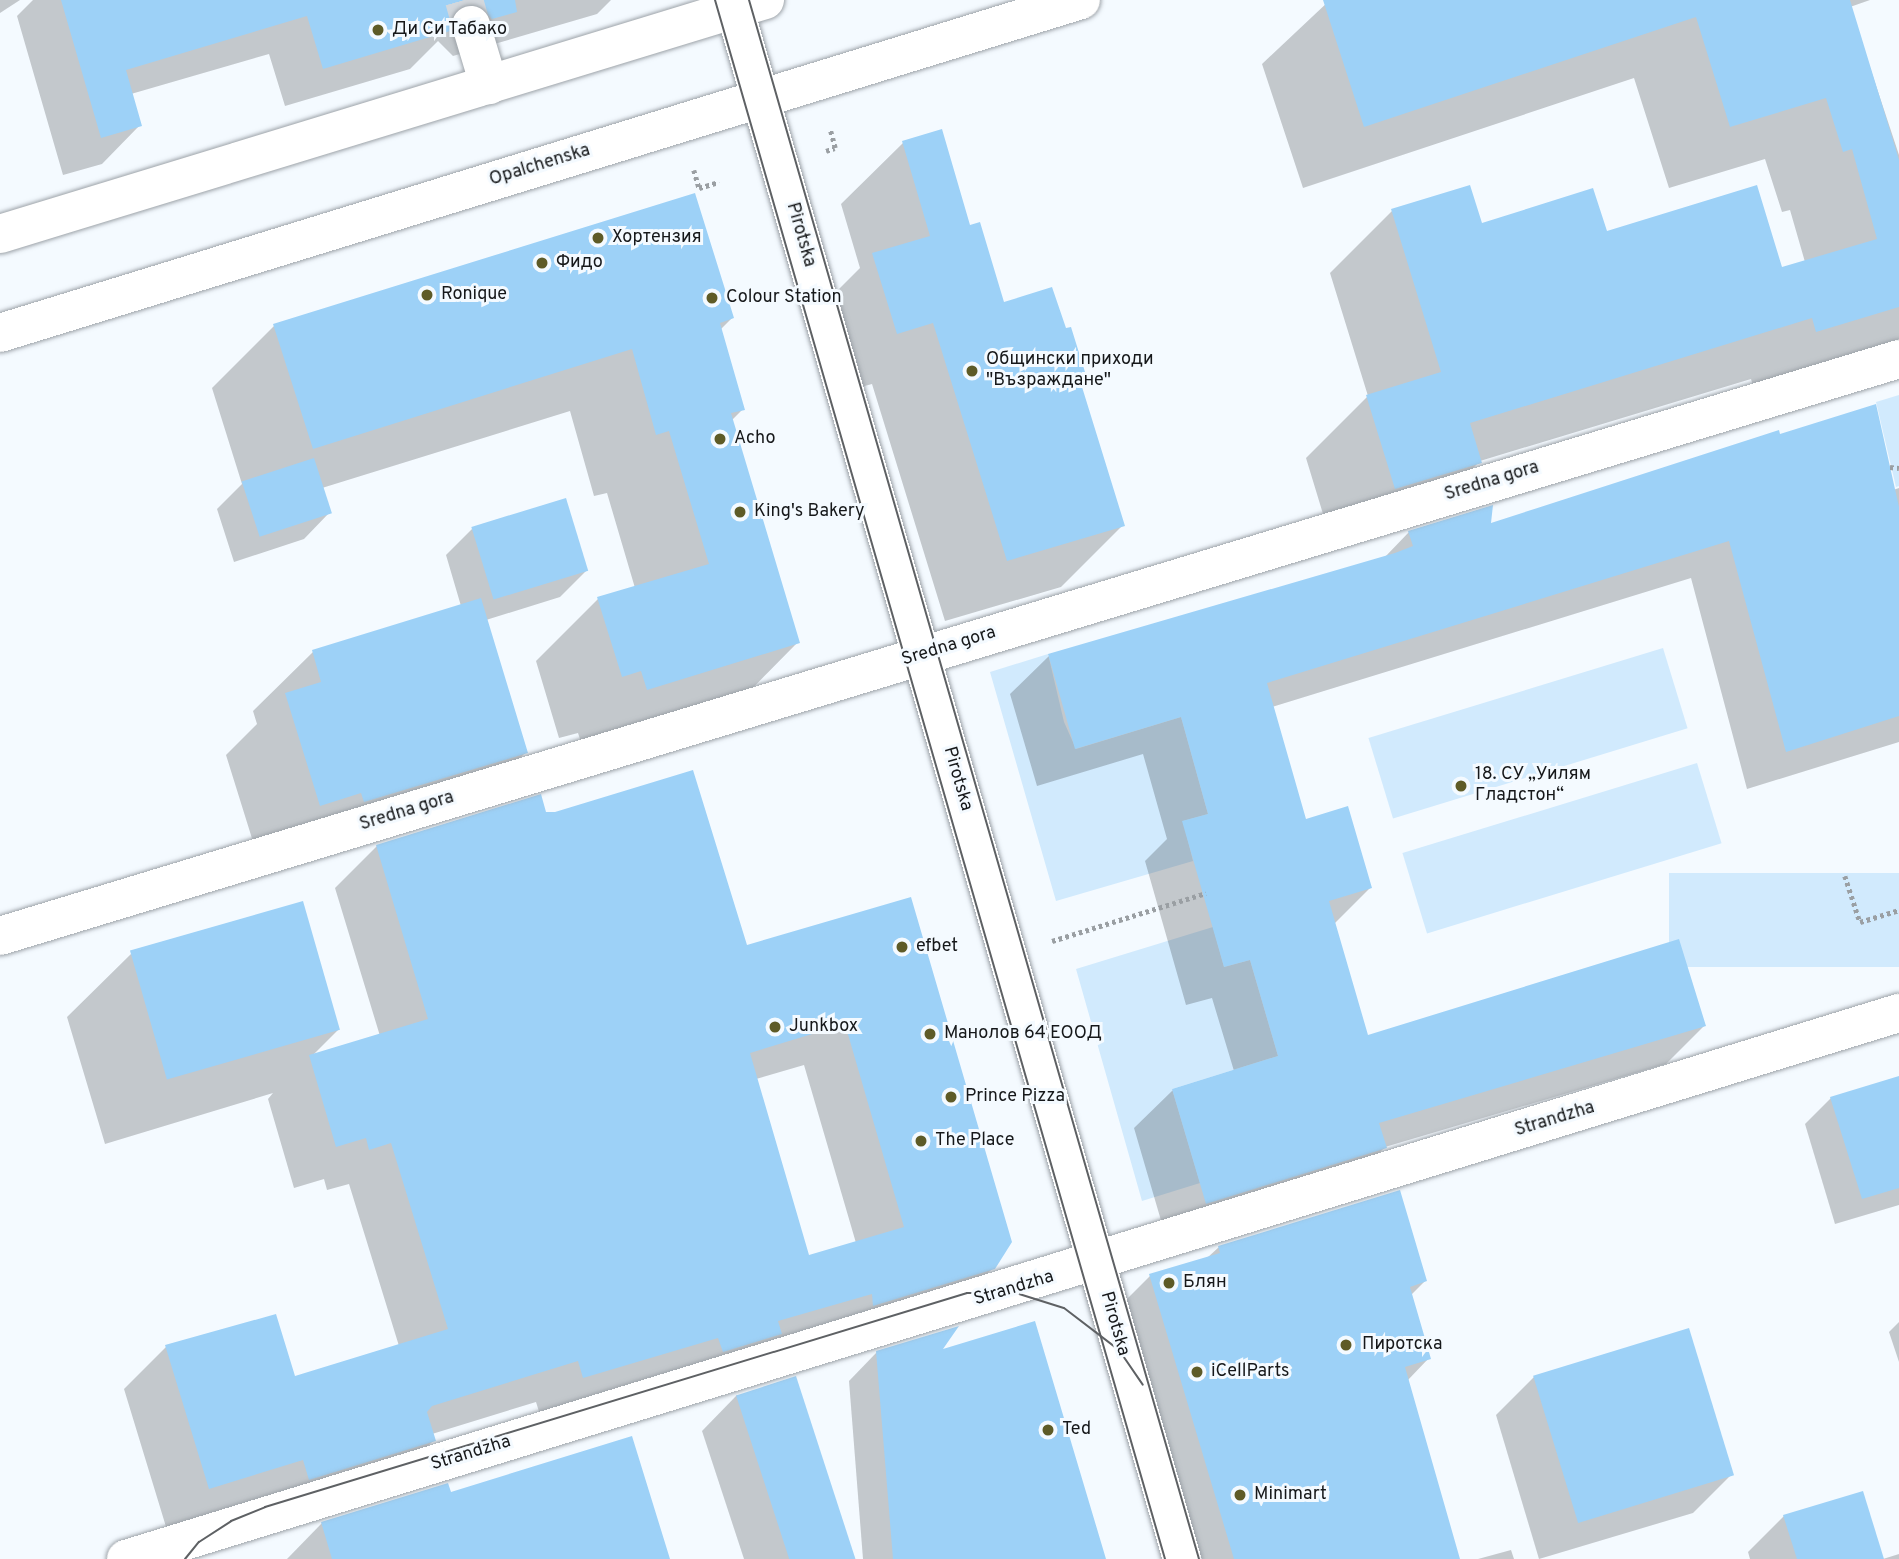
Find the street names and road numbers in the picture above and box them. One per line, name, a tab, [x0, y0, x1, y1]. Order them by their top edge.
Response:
street label: Opalchenska	[487, 140, 593, 192]
street label: Pirotska	[781, 200, 819, 270]
street label: Sredna gora	[1442, 457, 1542, 507]
street label: Sredna gora	[899, 622, 999, 672]
street label: Pirotska	[938, 744, 976, 814]
street label: Sredna gora	[357, 787, 457, 837]
street label: Strandzha	[1512, 1098, 1598, 1142]
street label: Strandzha	[971, 1267, 1057, 1311]
street label: Pirotska	[1095, 1289, 1133, 1359]
street label: Strandzha	[428, 1432, 514, 1476]

